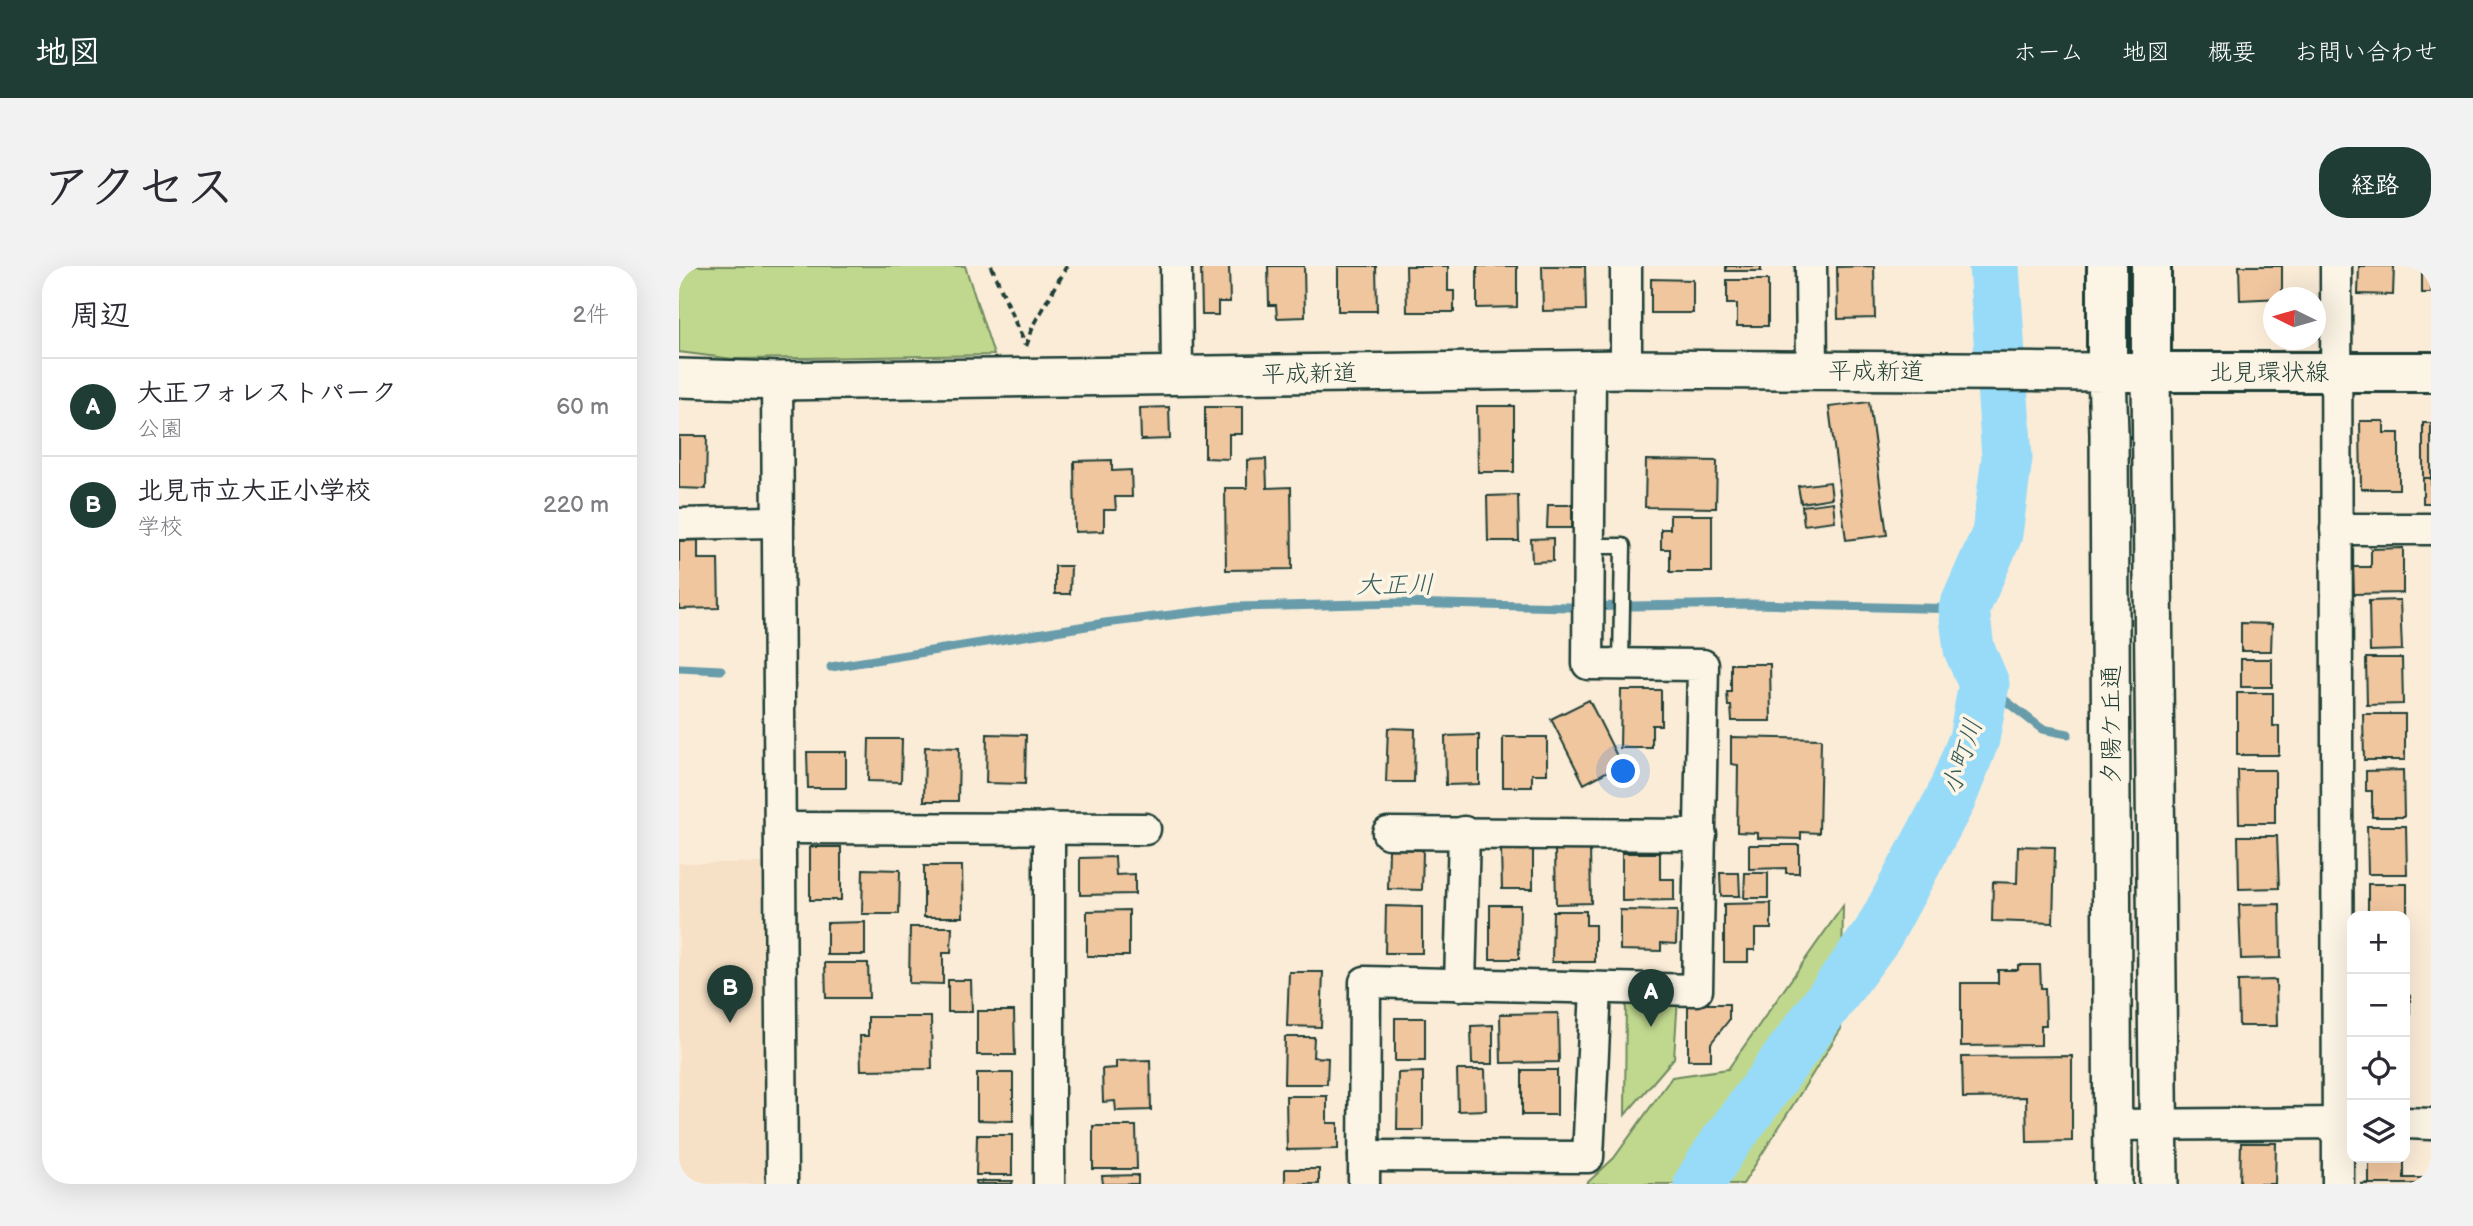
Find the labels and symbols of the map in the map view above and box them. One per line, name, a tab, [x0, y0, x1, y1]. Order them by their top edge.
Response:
north arrow	[2263, 287, 2326, 350]
street label: 平成新道	[1828, 357, 1924, 386]
street label: 北見環状線	[2209, 358, 2329, 387]
street label: 平成新道	[1261, 359, 1357, 389]
water label: 大正川	[1356, 570, 1434, 601]
street label: 夕陽ケ丘通	[2097, 665, 2126, 785]
water label: 小町川	[1936, 715, 1990, 799]
your location	[1606, 754, 1640, 788]
pin: B	[707, 965, 753, 1023]
pin: A	[1628, 969, 1674, 1027]

